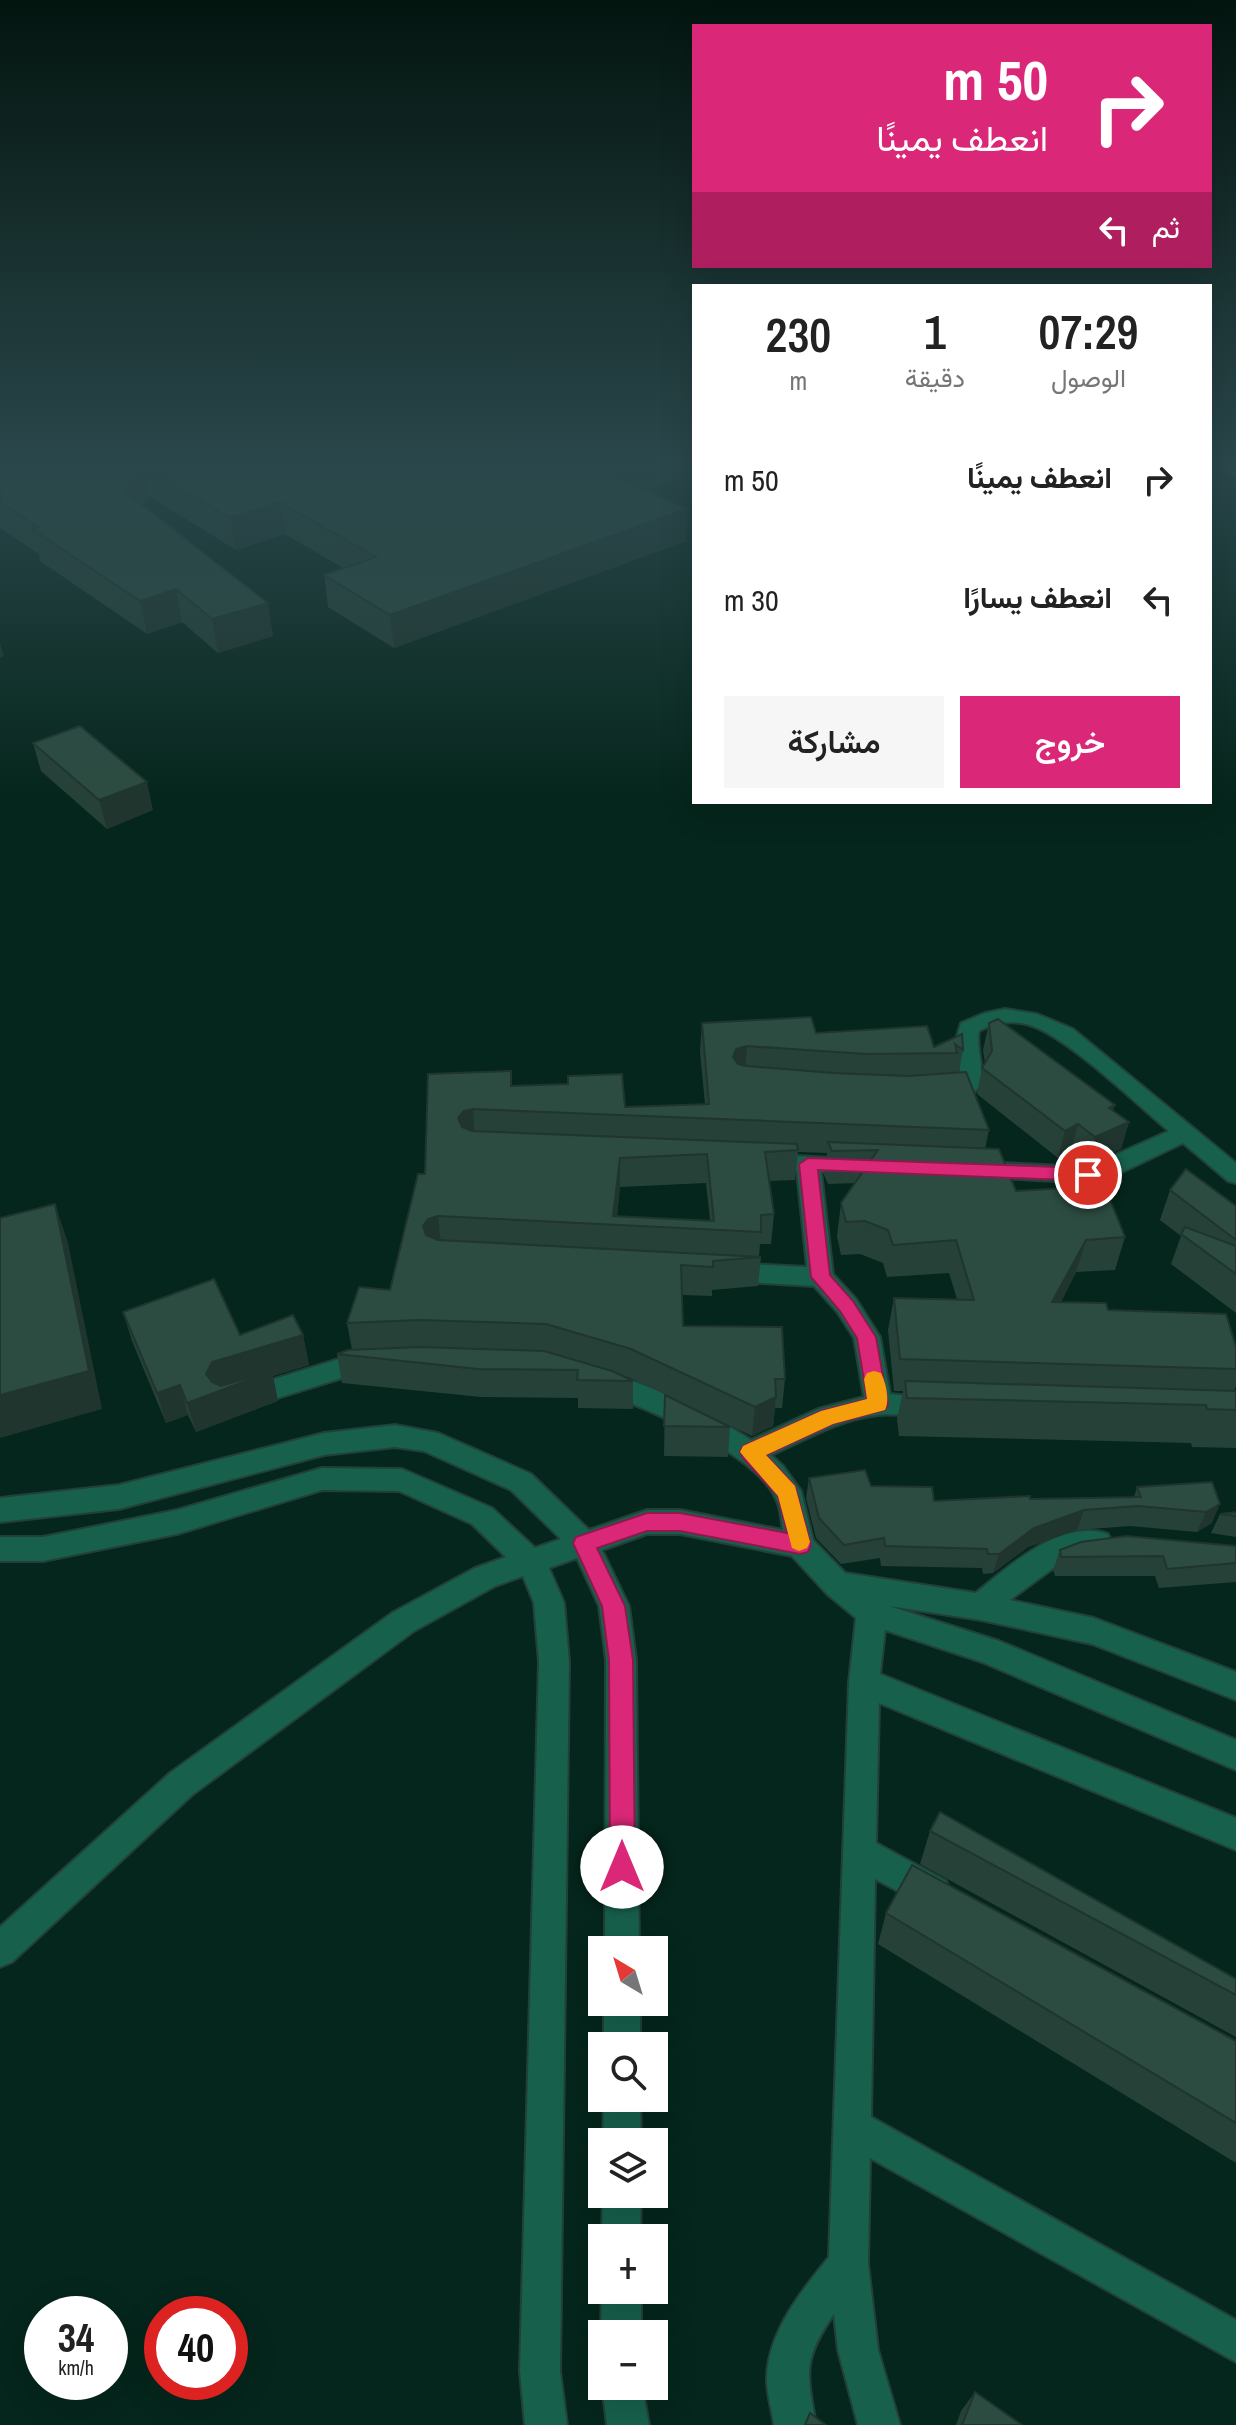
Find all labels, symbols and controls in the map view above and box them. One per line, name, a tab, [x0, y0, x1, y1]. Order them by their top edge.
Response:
text: 50 m	[943, 42, 1048, 117]
icon: right	[1076, 56, 1180, 160]
text: انعطف يمينًا	[876, 114, 1048, 162]
text: ثم	[1152, 207, 1180, 247]
icon: left	[1092, 208, 1136, 252]
text: 1	[924, 299, 946, 364]
text: 07:29	[1039, 299, 1138, 364]
text: 230	[766, 302, 831, 367]
text: دقيقة	[905, 360, 965, 395]
text: الوصول	[1051, 360, 1126, 395]
text: m	[790, 363, 807, 398]
text: انعطف يمينًا	[967, 457, 1112, 497]
icon: right	[1136, 458, 1180, 502]
text: 50 m	[724, 460, 779, 500]
text: انعطف يسارًا	[963, 577, 1112, 617]
icon: left	[1136, 578, 1180, 622]
text: 30 m	[724, 580, 779, 620]
button: مشاركة	[724, 696, 944, 788]
button: خروج	[960, 696, 1180, 788]
pin	[1054, 1141, 1122, 1209]
icon: arrive	[1066, 1153, 1110, 1197]
position arrow	[580, 1825, 664, 1909]
north arrow	[588, 1936, 668, 2016]
map controls	[588, 1936, 668, 2400]
button: search	[588, 2032, 668, 2112]
button: layers	[588, 2128, 668, 2208]
button: +	[588, 2224, 668, 2304]
speed limit sign: 40	[144, 2296, 248, 2400]
text: 34	[58, 2311, 94, 2364]
button: −	[588, 2320, 668, 2400]
text: km/h	[58, 2354, 94, 2381]

